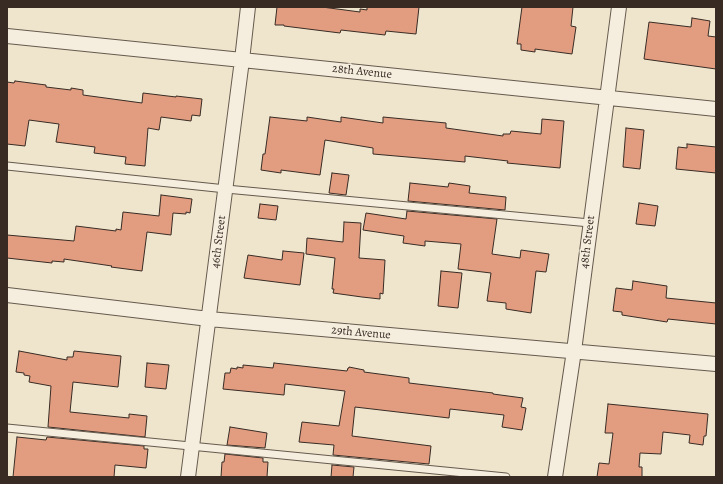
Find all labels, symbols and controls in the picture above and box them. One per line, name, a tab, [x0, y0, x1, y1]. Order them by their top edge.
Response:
street label: 28th Avenue	[331, 62, 393, 82]
street label: 46th Street	[209, 215, 229, 269]
street label: 48th Street	[578, 215, 598, 269]
street label: 29th Avenue	[331, 323, 391, 343]

